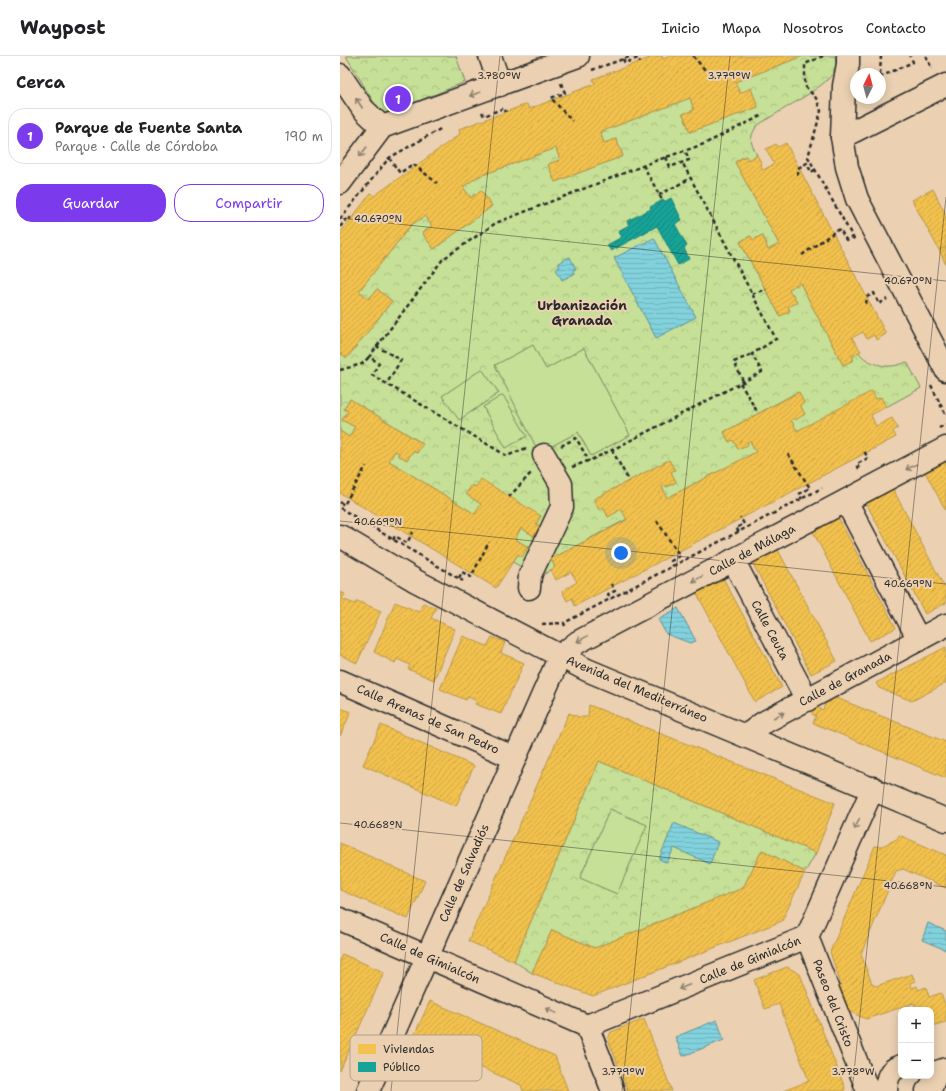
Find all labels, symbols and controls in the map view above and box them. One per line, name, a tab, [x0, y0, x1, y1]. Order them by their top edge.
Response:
text: Waypost	[20, 15, 105, 40]
text: Inicio	[662, 19, 700, 37]
text: Mapa	[722, 19, 761, 37]
text: Nosotros	[783, 19, 844, 37]
text: Contacto	[866, 19, 926, 37]
north arrow	[850, 68, 886, 104]
text: 3.780°W	[477, 69, 521, 82]
text: 3.779°W	[707, 69, 751, 82]
text: Cerca	[16, 71, 65, 93]
pin: 1	[385, 84, 411, 114]
one-way arrow	[470, 90, 482, 98]
one-way arrow	[354, 97, 362, 109]
text: Parque de Fuente Santa	[55, 118, 242, 138]
text: 1	[27, 128, 33, 145]
text: 190 m	[284, 128, 323, 145]
text: Parque · Calle de Córdoba	[55, 138, 218, 155]
one-way arrow	[359, 146, 368, 157]
button: Guardar	[16, 184, 166, 222]
button: Compartir	[174, 184, 324, 222]
text: 40.670°N	[354, 212, 402, 225]
text: 40.670°N	[884, 274, 932, 287]
district label: Urbanización Granada	[537, 297, 627, 329]
one-way arrow	[906, 463, 918, 471]
text: 40.669°N	[354, 515, 402, 528]
street label: Calle de Málaga	[706, 520, 798, 580]
your location	[611, 543, 631, 563]
one-way arrow	[691, 576, 703, 583]
text: 40.669°N	[884, 577, 932, 590]
street label: Calle Ceuta	[748, 597, 793, 663]
one-way arrow	[576, 636, 588, 644]
street label: Calle de Granada	[796, 648, 894, 710]
street label: Avenida del Mediterráneo	[564, 652, 710, 726]
street label: Calle Arenas de San Pedro	[354, 680, 502, 758]
one-way arrow	[773, 711, 785, 718]
text: 40.668°N	[354, 818, 402, 831]
one-way arrow	[853, 818, 860, 830]
street label: Calle de Salvadiós	[435, 821, 493, 925]
text: 40.668°N	[884, 879, 932, 892]
street label: Calle de Gimialcón	[377, 929, 483, 987]
street label: Calle de Gimialcón	[697, 932, 803, 988]
street label: Paseo del Cristo	[809, 957, 857, 1049]
one-way arrow	[679, 984, 691, 991]
one-way arrow	[546, 1006, 558, 1014]
map controls	[898, 1007, 934, 1079]
button: +	[898, 1007, 934, 1043]
legend	[350, 1035, 482, 1081]
text: Viviendas	[383, 1042, 434, 1057]
button: −	[898, 1043, 934, 1079]
text: Público	[383, 1060, 420, 1075]
text: 3.779°W	[601, 1065, 645, 1078]
text: 3.778°W	[831, 1065, 875, 1078]

